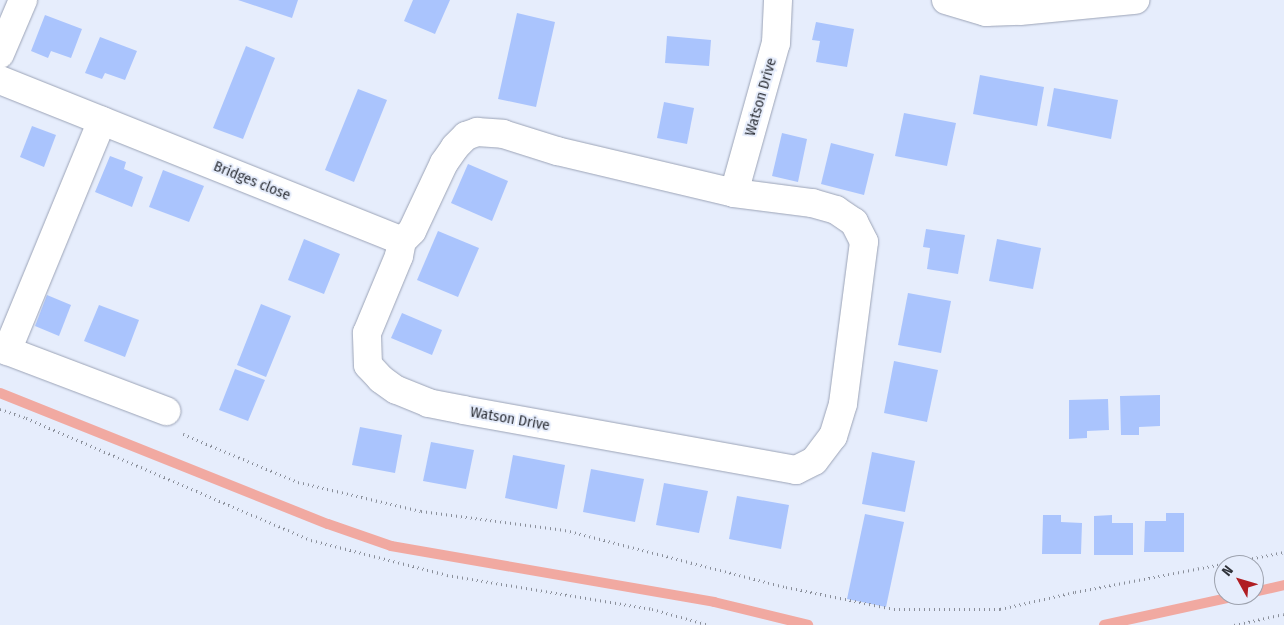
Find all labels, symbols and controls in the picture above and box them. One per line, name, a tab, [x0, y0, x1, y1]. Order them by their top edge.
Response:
street label: Watson Drive	[741, 56, 781, 138]
street label: Bridges close	[211, 157, 293, 205]
street label: Watson Drive	[469, 403, 551, 435]
north arrow	[1214, 555, 1264, 605]
text: N	[1218, 562, 1237, 579]

